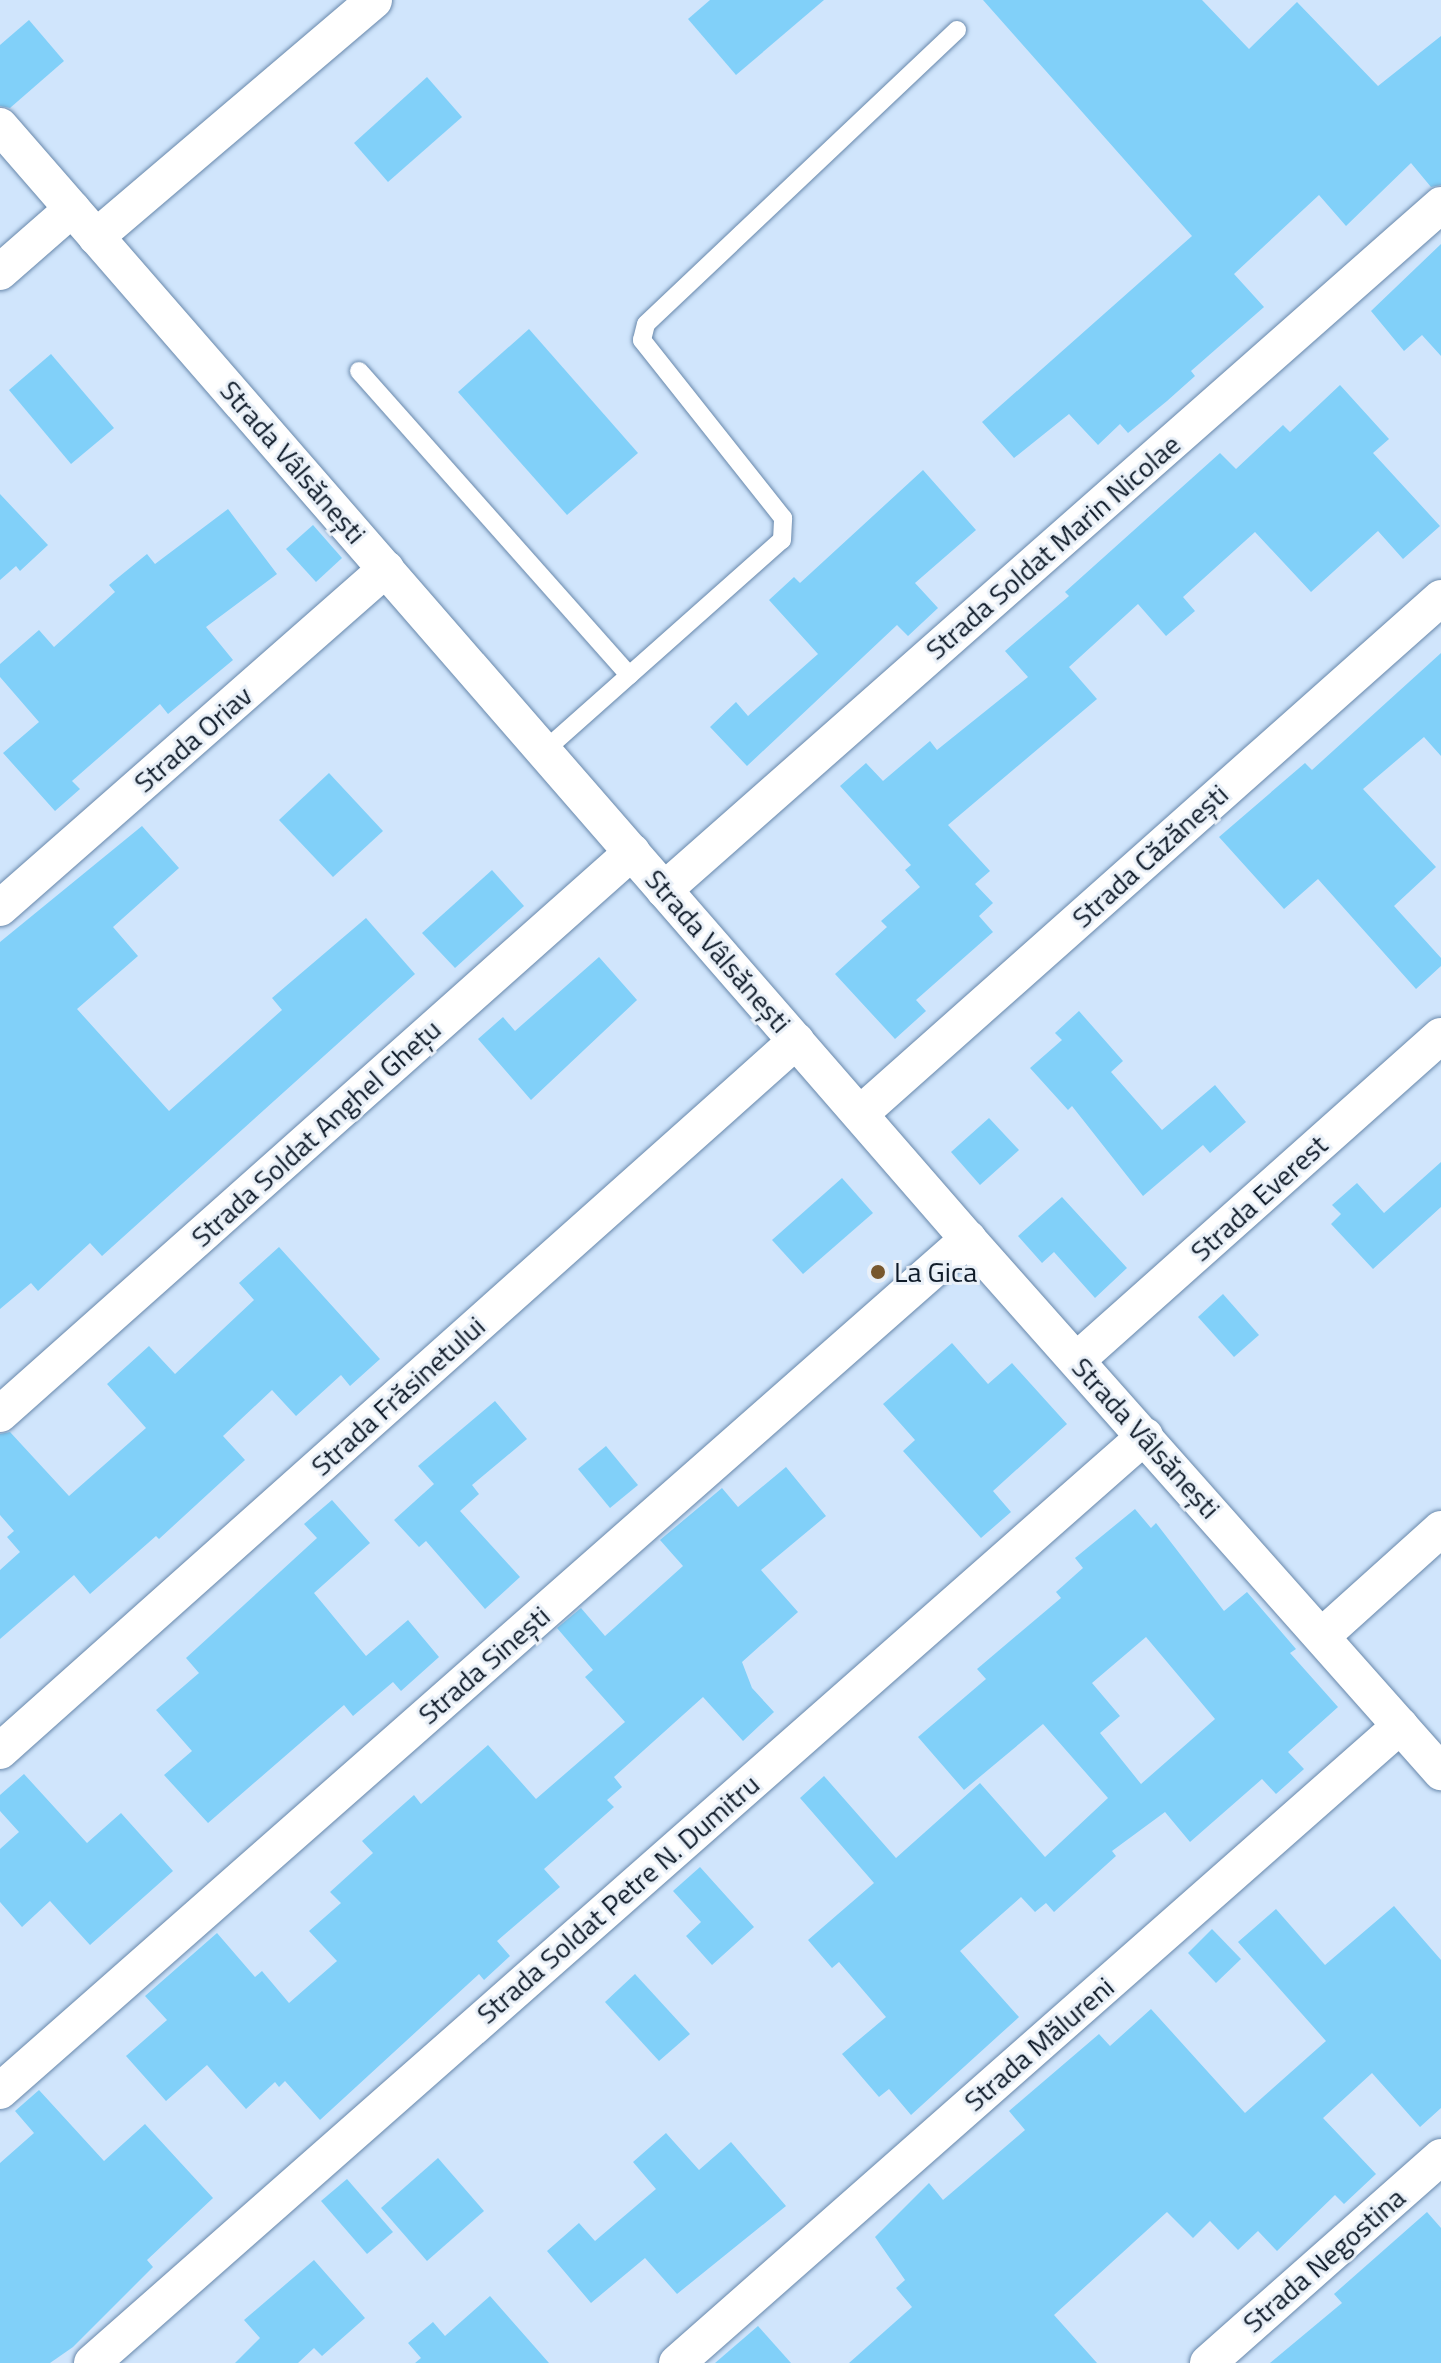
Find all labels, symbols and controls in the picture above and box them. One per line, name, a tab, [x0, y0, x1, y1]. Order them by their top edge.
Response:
street label: Strada Vâlsănești	[213, 374, 373, 550]
street label: Strada Soldat Marin Nicolae	[919, 427, 1187, 667]
street label: Strada Oriav	[127, 679, 259, 799]
street label: Strada Căzănești	[1065, 777, 1235, 935]
street label: Strada Vâlsănești	[638, 863, 798, 1039]
street label: Strada Soldat Anghel Ghețu	[184, 1012, 448, 1254]
street label: Strada Everest	[1184, 1128, 1334, 1268]
place label: La Gica	[894, 1255, 977, 1289]
marker: La Gica	[869, 1263, 887, 1281]
street label: Strada Frăsinetului	[304, 1309, 492, 1483]
street label: Strada Vâlsănești	[1065, 1351, 1227, 1525]
street label: Strada Sinești	[411, 1599, 557, 1731]
street label: Strada Soldat Petre N. Dumitru	[470, 1767, 766, 2031]
street label: Strada Mălureni	[957, 1970, 1121, 2118]
street label: Strada Negostina	[1236, 2181, 1412, 2339]

